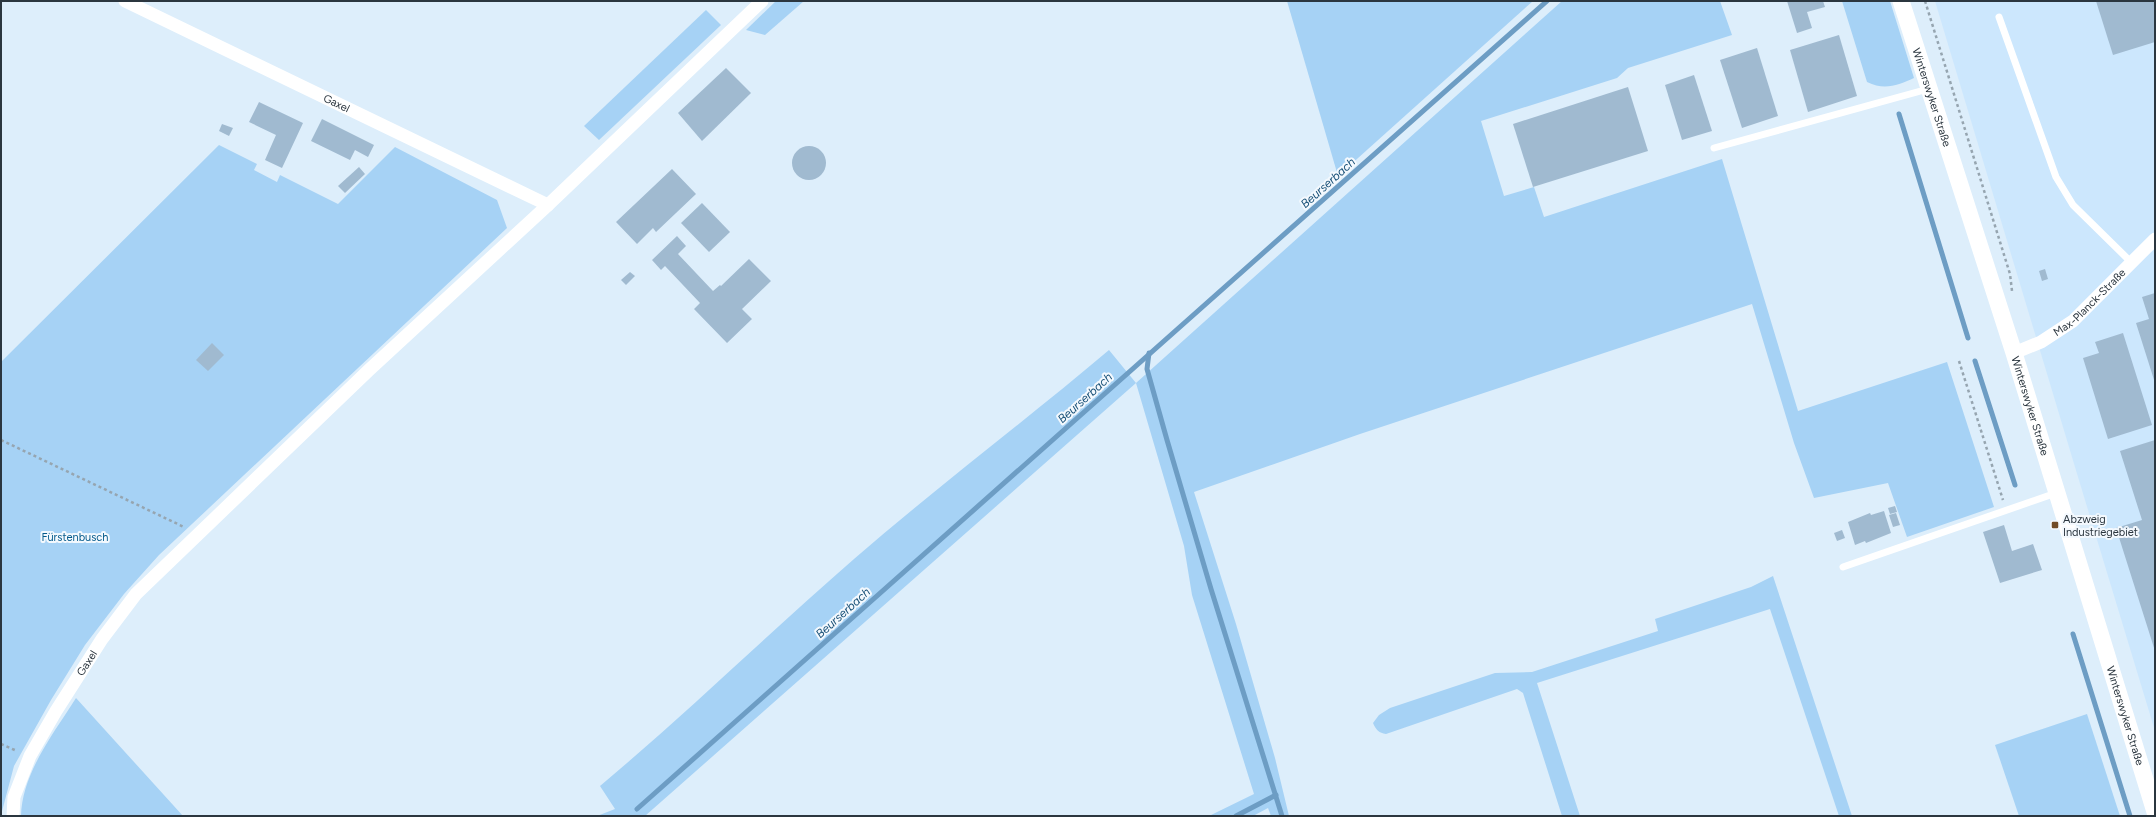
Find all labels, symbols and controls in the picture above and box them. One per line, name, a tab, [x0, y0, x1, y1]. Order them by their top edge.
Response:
street label: Winterswyker Straße	[1909, 46, 1953, 148]
street label: Gaxel	[321, 92, 352, 115]
water label: Beurserbach	[1298, 155, 1358, 211]
street label: Max-Planck-Straße	[2051, 266, 2128, 339]
street label: Winterswyker Straße	[2008, 355, 2051, 457]
water label: Beurserbach	[1055, 370, 1115, 426]
place label: Abzweig Industriegebiet	[2063, 513, 2138, 539]
marker: Abzweig Industriegebiet	[2050, 520, 2060, 530]
park label: Fürstenbusch	[42, 531, 108, 544]
water label: Beurserbach	[813, 585, 873, 641]
street label: Gaxel	[74, 648, 100, 678]
street label: Winterswyker Straße	[2104, 665, 2146, 767]

